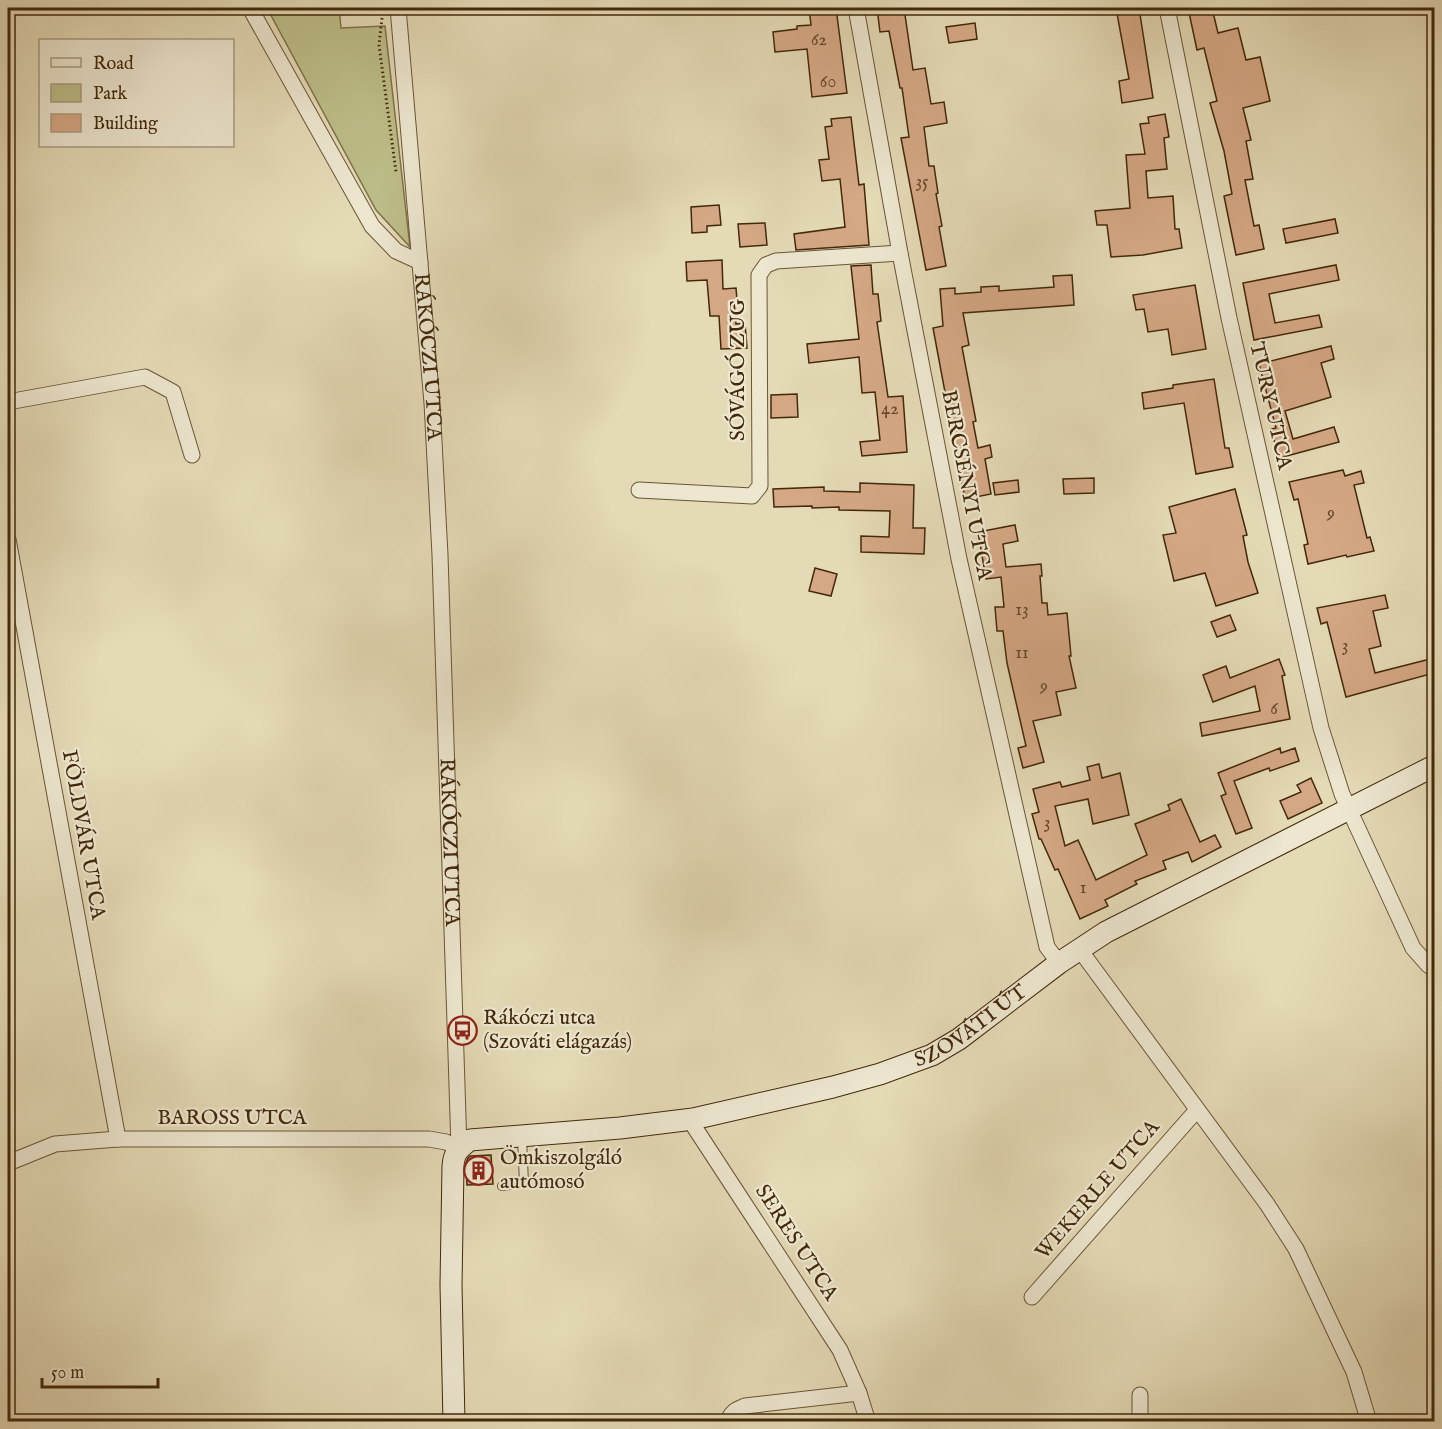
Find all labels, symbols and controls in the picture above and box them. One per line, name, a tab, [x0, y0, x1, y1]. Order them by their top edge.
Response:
house number: 62	[811, 29, 827, 52]
legend	[39, 39, 234, 147]
text: Road	[93, 53, 134, 76]
house number: 60	[820, 71, 836, 94]
text: Park	[93, 83, 128, 106]
text: Building	[93, 113, 158, 136]
house number: 35	[915, 171, 929, 194]
street label: RÁKÓCZI UTCA	[407, 272, 448, 442]
street label: SÓVÁGÓ ZUG	[724, 299, 752, 441]
street label: TURY UTCA	[1242, 340, 1298, 473]
street label: BERCSÉNYI UTCA	[934, 387, 999, 583]
house number: 42	[881, 398, 899, 421]
house number: 9	[1326, 502, 1335, 525]
house number: 13	[1015, 599, 1029, 622]
house number: 3	[1342, 635, 1348, 658]
house number: 11	[1015, 642, 1029, 665]
house number: 9	[1039, 675, 1048, 698]
house number: 6	[1270, 698, 1278, 721]
street label: FÖLDVÁR UTCA	[55, 748, 112, 923]
street label: RÁKÓCZI UTCA	[433, 758, 465, 927]
house number: 3	[1044, 812, 1050, 835]
house number: 1	[1080, 877, 1086, 900]
street label: SZOVÁTI ÚT	[910, 978, 1033, 1074]
place label: Rákóczi utca (Szováti elágazás)	[483, 1005, 632, 1056]
bus stop icon: Rákóczi utca (Szováti elágazás)	[446, 1014, 478, 1046]
street label: BAROSS UTCA	[157, 1105, 308, 1132]
street label: WEKERLE UTCA	[1030, 1114, 1167, 1266]
place label: Ömkiszolgáló autómosó	[500, 1145, 622, 1196]
building icon: Ömkiszolgáló autómosó	[463, 1154, 495, 1186]
street label: SERES UTCA	[748, 1180, 844, 1307]
scale bar	[42, 1351, 158, 1389]
text: 50 m	[51, 1362, 84, 1385]

